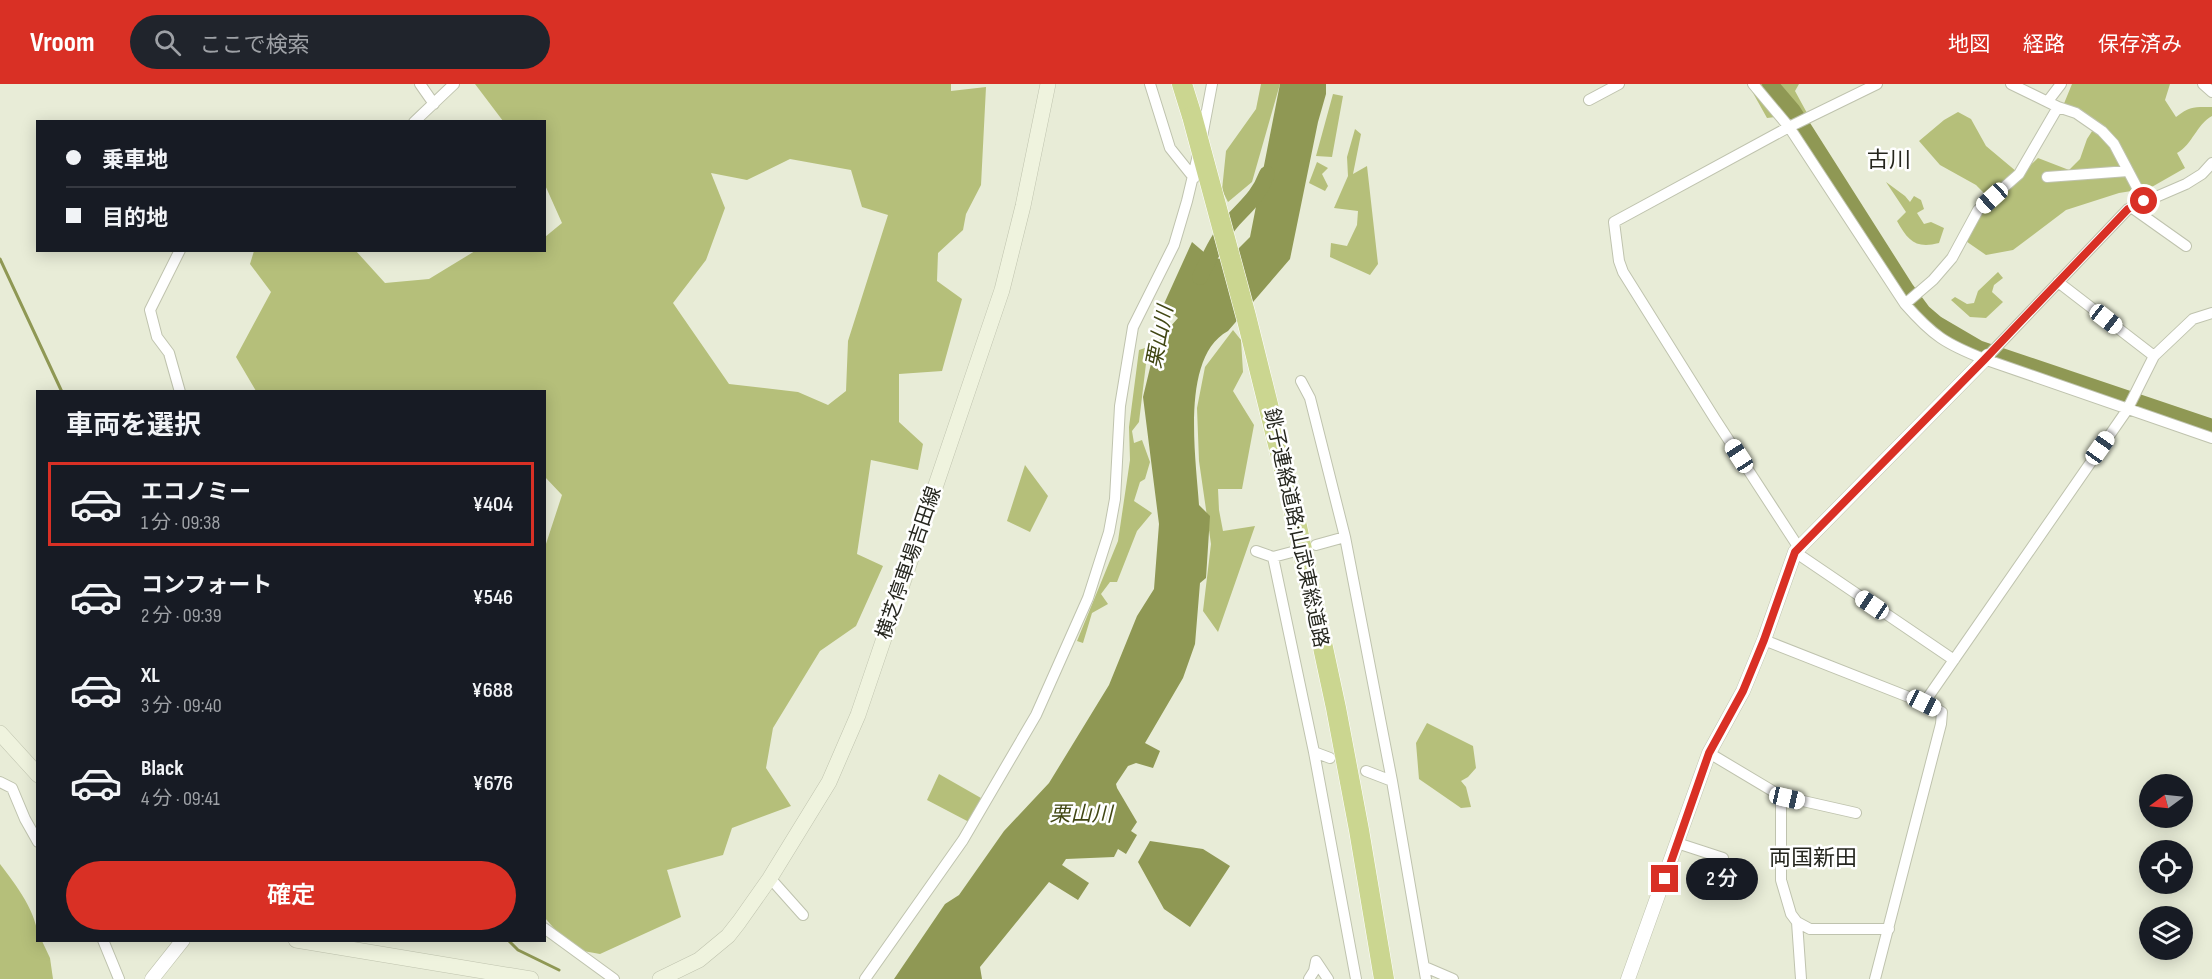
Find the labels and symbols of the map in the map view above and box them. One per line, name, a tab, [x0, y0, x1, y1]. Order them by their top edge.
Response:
district label: 古川	[1867, 147, 1911, 174]
car	[1973, 179, 2011, 217]
route start	[2130, 187, 2157, 214]
car	[2086, 301, 2126, 337]
water label: 栗山川	[1142, 302, 1179, 370]
street label: 銚子連絡道路;山武東総道路	[1259, 406, 1333, 650]
car	[2082, 428, 2118, 468]
car	[1722, 436, 1756, 476]
street label: 横芝停車場吉田線	[872, 483, 946, 643]
car	[1852, 587, 1892, 623]
car	[1904, 687, 1944, 719]
north arrow	[2139, 774, 2193, 828]
car	[1767, 785, 1807, 811]
water label: 栗山川	[1050, 802, 1114, 827]
district label: 両国新田	[1769, 845, 1857, 872]
callout: 2 分	[1686, 858, 1758, 900]
route end	[1651, 865, 1678, 892]

